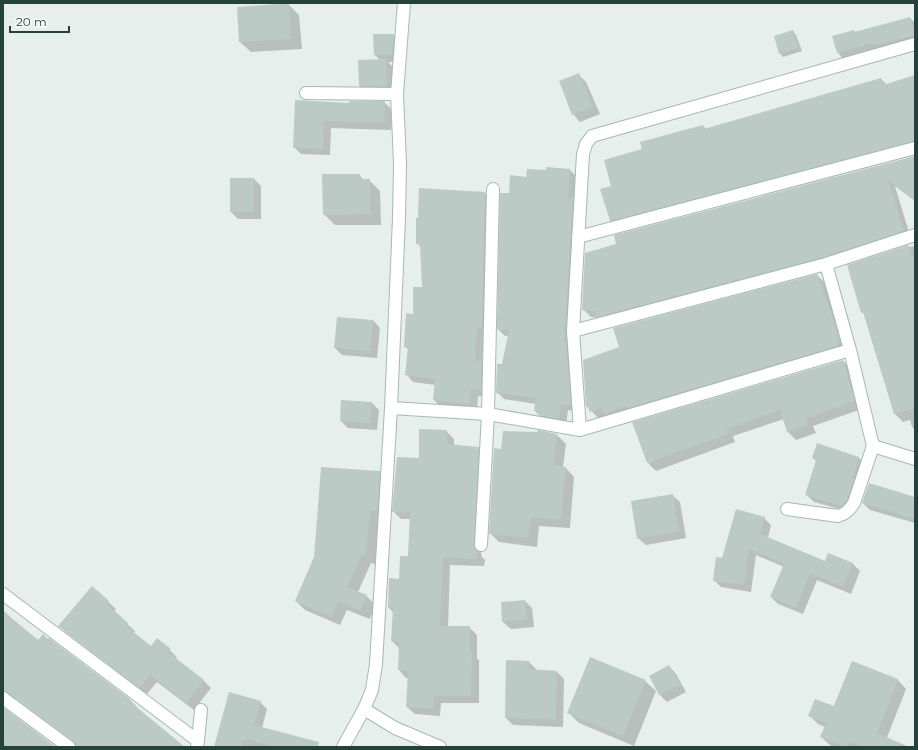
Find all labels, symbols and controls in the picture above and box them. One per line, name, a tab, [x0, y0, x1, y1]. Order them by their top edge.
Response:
scale bar	[10, 8, 69, 34]
text: 20 m	[16, 14, 47, 29]

